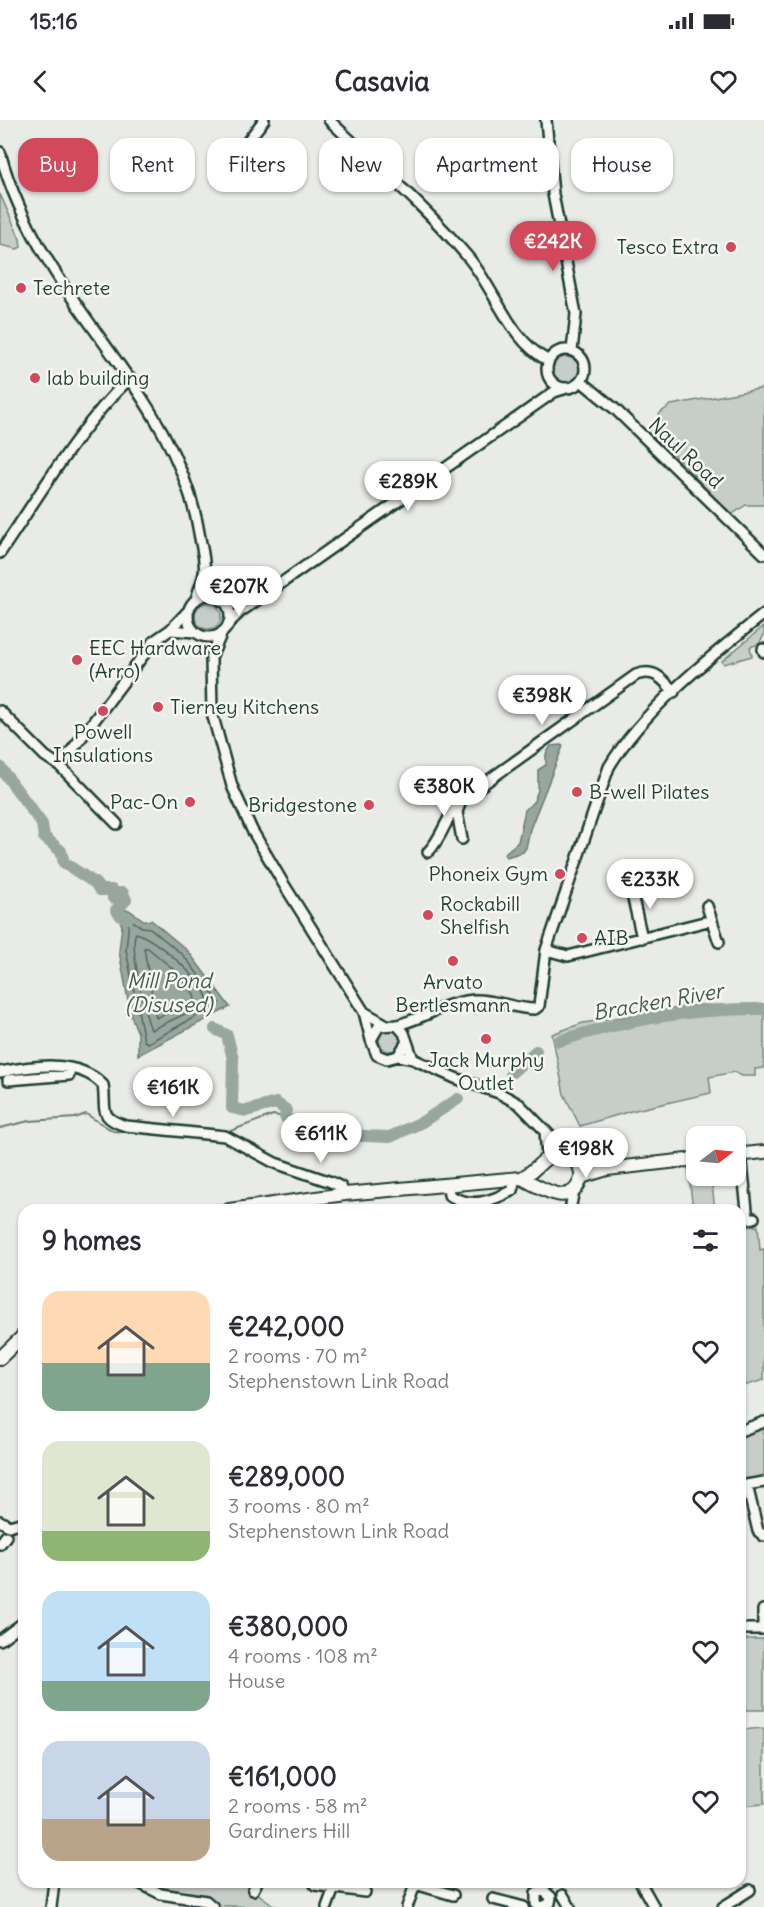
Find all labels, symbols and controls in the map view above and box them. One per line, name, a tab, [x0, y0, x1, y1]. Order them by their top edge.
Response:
text: 15:16	[30, 7, 78, 35]
text: Casavia	[334, 64, 430, 98]
icon: back	[24, 65, 57, 98]
icon: heart	[707, 65, 740, 98]
chip: Buy	[18, 138, 98, 192]
chip: Rent	[110, 138, 195, 192]
chip: Filters	[207, 138, 307, 192]
chip: New	[319, 138, 403, 192]
chip: Apartment	[415, 138, 559, 192]
chip: House	[571, 138, 673, 192]
pin: €242K	[511, 221, 595, 272]
text: €242K	[524, 228, 582, 253]
place label: Tesco Extra	[617, 234, 719, 259]
marker: Tesco Extra	[724, 240, 738, 254]
place label: Techrete	[33, 275, 110, 300]
marker: Techrete	[14, 281, 28, 295]
place label: lab building	[47, 365, 149, 390]
marker: lab building	[28, 371, 42, 385]
street label: Naul Road	[644, 412, 729, 494]
pin: €289K	[366, 461, 450, 512]
text: €289K	[378, 468, 438, 493]
pin: €207K	[197, 566, 281, 617]
text: €207K	[210, 573, 268, 598]
place label: EEC Hardware (Arro)	[89, 635, 221, 683]
marker: EEC Hardware (Arro)	[70, 653, 84, 667]
pin: €398K	[500, 675, 584, 726]
text: €398K	[512, 682, 572, 707]
place label: Tierney Kitchens	[170, 694, 319, 719]
marker: Tierney Kitchens	[151, 700, 165, 714]
marker: Powell Insulations	[96, 704, 110, 718]
place label: Powell Insulations	[53, 719, 153, 767]
pin: €380K	[402, 766, 486, 817]
text: €380K	[413, 773, 475, 798]
place label: B-well Pilates	[589, 779, 709, 804]
marker: B-well Pilates	[570, 785, 584, 799]
place label: Pac-On	[110, 789, 178, 814]
place label: Bridgestone	[248, 792, 357, 817]
marker: Pac-On	[183, 795, 197, 809]
marker: Bridgestone	[362, 798, 376, 812]
pin: €233K	[608, 859, 692, 910]
place label: Phoneix Gym	[428, 861, 548, 886]
text: €233K	[621, 866, 679, 891]
marker: Phoneix Gym	[553, 867, 567, 881]
place label: Rockabill Shelfish	[440, 891, 520, 939]
marker: Rockabill Shelfish	[421, 908, 435, 922]
place label: AIB	[594, 925, 629, 950]
marker: AIB	[575, 931, 589, 945]
marker: Arvato Bertlesmann	[446, 954, 460, 968]
water label: Mill Pond (Disused)	[125, 967, 214, 1018]
place label: Arvato Bertlesmann	[395, 969, 511, 1017]
water label: Bracken River	[591, 976, 728, 1026]
marker: Jack Murphy Outlet	[479, 1032, 493, 1046]
place label: Jack Murphy Outlet	[428, 1047, 544, 1095]
pin: €161K	[131, 1067, 215, 1118]
text: €161K	[147, 1074, 199, 1099]
pin: €611K	[279, 1113, 363, 1164]
text: €611K	[295, 1120, 347, 1145]
north arrow	[686, 1126, 746, 1186]
map controls	[686, 1126, 746, 1186]
pin: €198K	[544, 1128, 628, 1179]
text: €198K	[558, 1135, 614, 1160]
text: 9 homes	[42, 1224, 141, 1257]
icon: filters	[689, 1224, 722, 1257]
text: €242,000	[228, 1310, 345, 1343]
icon: home	[90, 1315, 162, 1387]
icon: heart	[689, 1335, 722, 1368]
text: 2 rooms · 70 m²	[228, 1343, 368, 1368]
text: Stephenstown Link Road	[228, 1368, 449, 1393]
text: €289,000	[228, 1460, 345, 1493]
icon: home	[90, 1465, 162, 1537]
icon: heart	[689, 1485, 722, 1518]
text: 3 rooms · 80 m²	[228, 1493, 370, 1518]
text: Stephenstown Link Road	[228, 1518, 449, 1543]
text: €380,000	[228, 1610, 348, 1643]
icon: home	[90, 1615, 162, 1687]
icon: heart	[689, 1635, 722, 1668]
text: 4 rooms · 108 m²	[228, 1643, 378, 1668]
text: House	[228, 1668, 285, 1693]
text: €161,000	[228, 1760, 337, 1793]
icon: home	[90, 1765, 162, 1837]
icon: heart	[689, 1785, 722, 1818]
text: 2 rooms · 58 m²	[228, 1793, 368, 1818]
text: Gardiners Hill	[228, 1818, 350, 1843]

